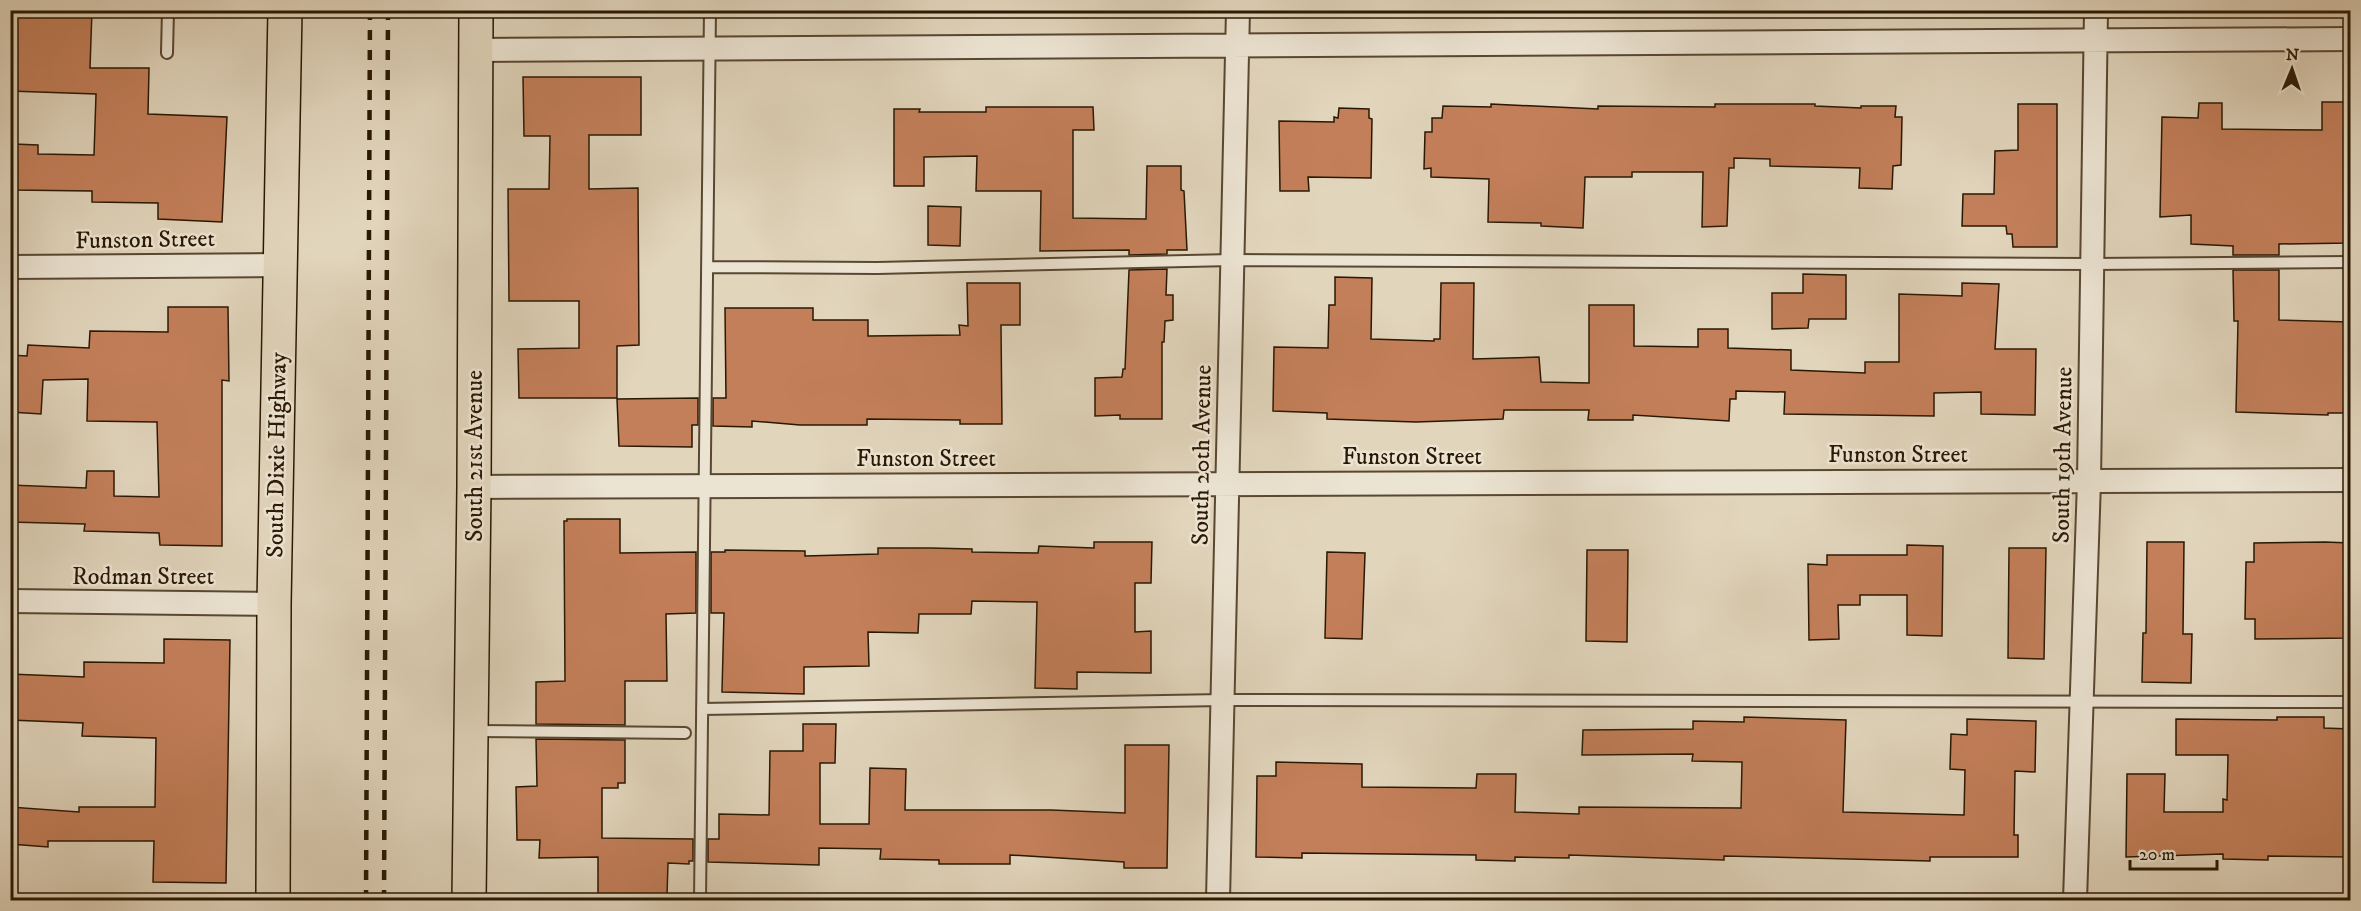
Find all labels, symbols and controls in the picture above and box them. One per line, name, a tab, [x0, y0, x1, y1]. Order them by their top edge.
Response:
north arrow	[2262, 39, 2322, 99]
text: N	[2286, 45, 2299, 65]
street label: Funston Street	[75, 224, 216, 256]
street label: South Dixie Highway	[260, 351, 294, 558]
street label: South 20th Avenue	[1185, 364, 1219, 546]
street label: South 19th Avenue	[2046, 366, 2080, 544]
street label: South 21st Avenue	[460, 370, 490, 542]
street label: Funston Street	[1828, 440, 1968, 470]
street label: Funston Street	[1342, 442, 1482, 472]
street label: Funston Street	[856, 444, 996, 474]
street label: Rodman Street	[72, 562, 214, 592]
scale bar	[2130, 833, 2217, 871]
text: 20 m	[2139, 844, 2175, 866]

